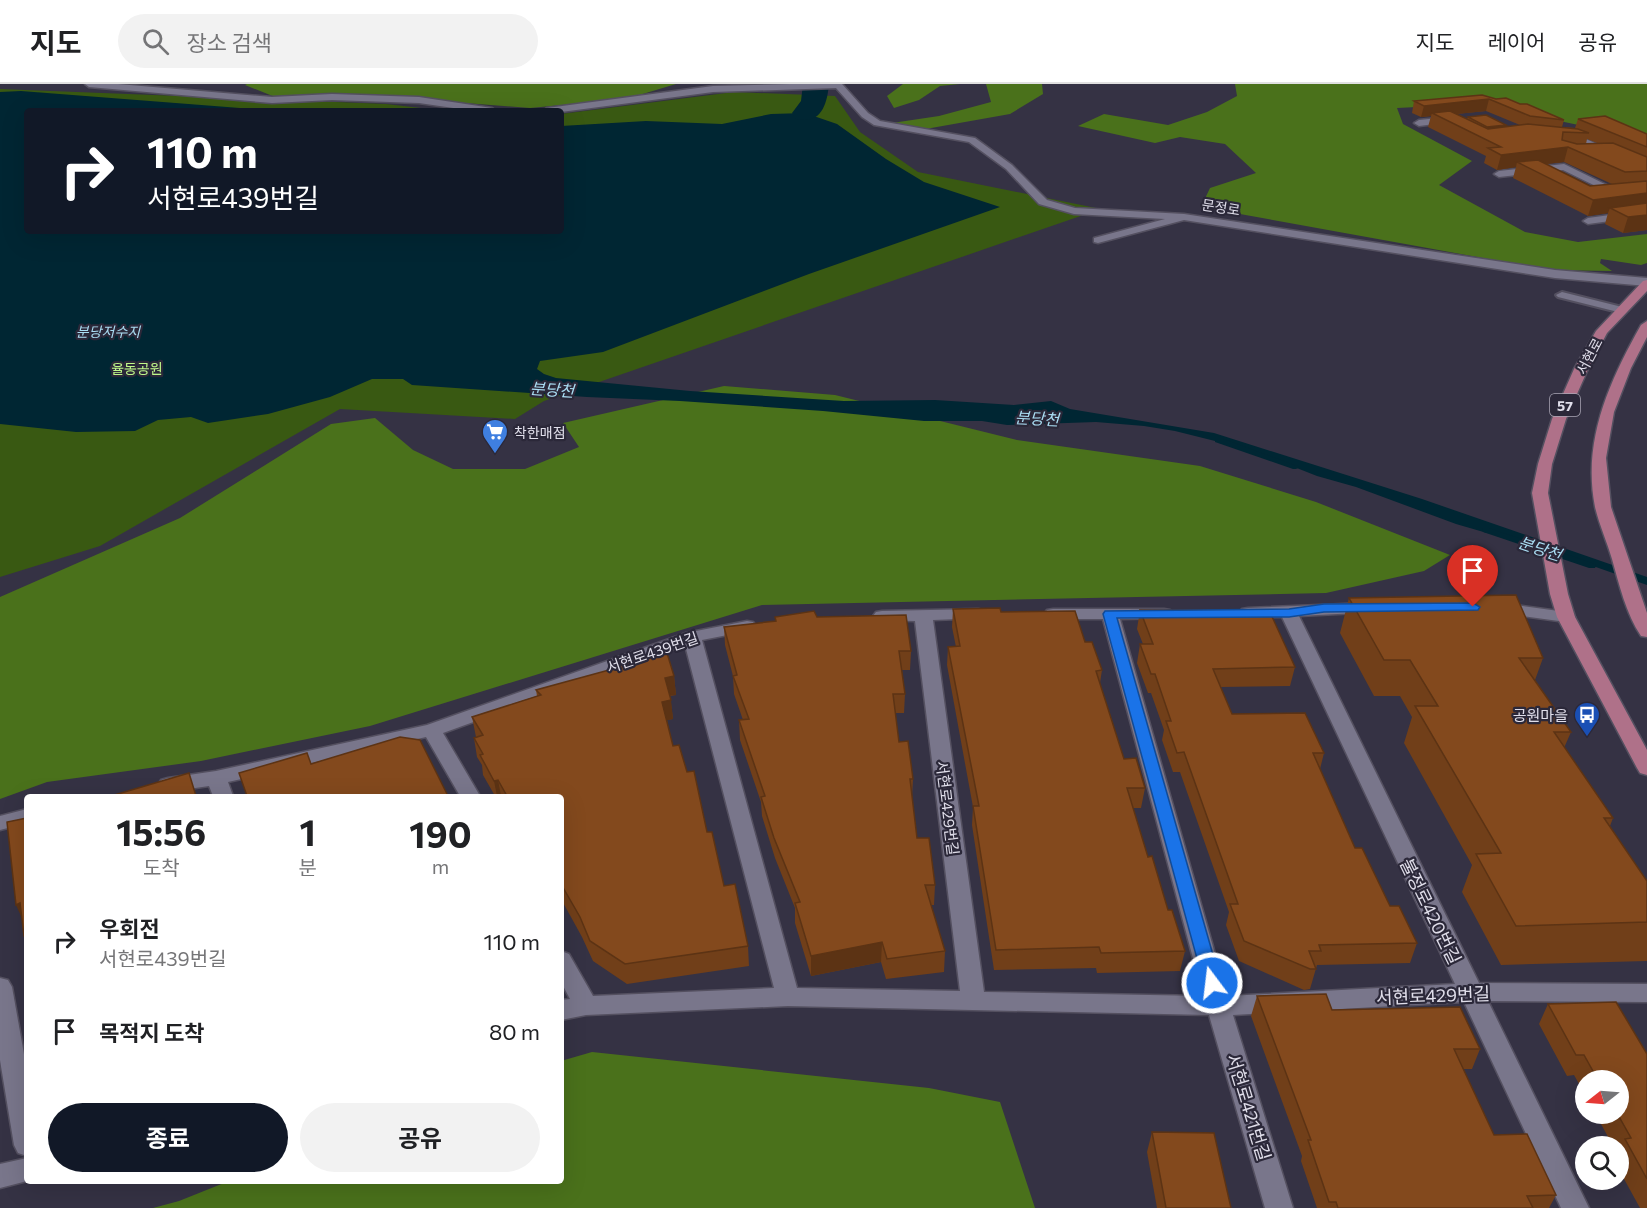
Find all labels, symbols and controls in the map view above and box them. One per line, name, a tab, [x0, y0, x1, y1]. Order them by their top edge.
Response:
search box	[118, 14, 538, 68]
text: 지도	[30, 25, 82, 59]
icon: search	[139, 25, 172, 58]
text: 장소 검색	[187, 29, 272, 56]
text: 지도	[1416, 29, 1454, 54]
text: 레이어	[1487, 29, 1545, 54]
text: 공유	[1578, 29, 1617, 54]
text: 110 m	[147, 125, 258, 177]
icon: right	[48, 132, 126, 210]
text: 서현로439번길	[147, 181, 319, 214]
street label: 문정로	[1201, 196, 1242, 218]
water label: 분당저수지	[76, 323, 141, 340]
street label: 서현로	[1572, 335, 1606, 377]
park label: 율동공원	[111, 360, 163, 377]
water label: 분당천	[529, 378, 577, 400]
road number: 57	[1550, 394, 1580, 416]
water label: 분당천	[1014, 407, 1062, 429]
supermarket icon: 착한매점	[480, 417, 510, 455]
place label: 착한매점	[514, 424, 566, 441]
water label: 분당천	[1516, 532, 1566, 565]
pin	[1447, 545, 1498, 607]
icon: arrive	[1456, 554, 1489, 587]
street label: 서현로439번길	[604, 628, 700, 676]
bus stop icon: 공원마을	[1572, 700, 1602, 738]
place label: 공원마을	[1513, 706, 1568, 724]
street label: 서현로429번길	[933, 760, 963, 856]
text: 15:56	[116, 809, 206, 853]
text: 1	[300, 809, 316, 853]
text: 190	[409, 811, 472, 855]
text: m	[432, 854, 449, 878]
street label: 불정로420번길	[1396, 854, 1466, 968]
text: 도착	[143, 855, 180, 879]
text: 분	[299, 855, 317, 879]
text: 우회전	[99, 915, 160, 942]
icon: right	[48, 925, 81, 958]
text: 110 m	[483, 928, 540, 955]
text: 서현로439번길	[99, 946, 227, 970]
position arrow	[1180, 951, 1244, 1015]
street label: 서현로429번길	[1376, 982, 1490, 1008]
icon: arrive	[48, 1015, 81, 1048]
text: 80 m	[489, 1018, 540, 1045]
text: 목적지 도착	[99, 1019, 204, 1046]
street label: 서현로421번길	[1222, 1051, 1276, 1163]
north arrow	[1575, 1070, 1629, 1124]
map controls	[1575, 1070, 1629, 1190]
button: 종료	[48, 1103, 288, 1172]
button: 공유	[300, 1103, 540, 1172]
button: search	[1575, 1136, 1629, 1190]

